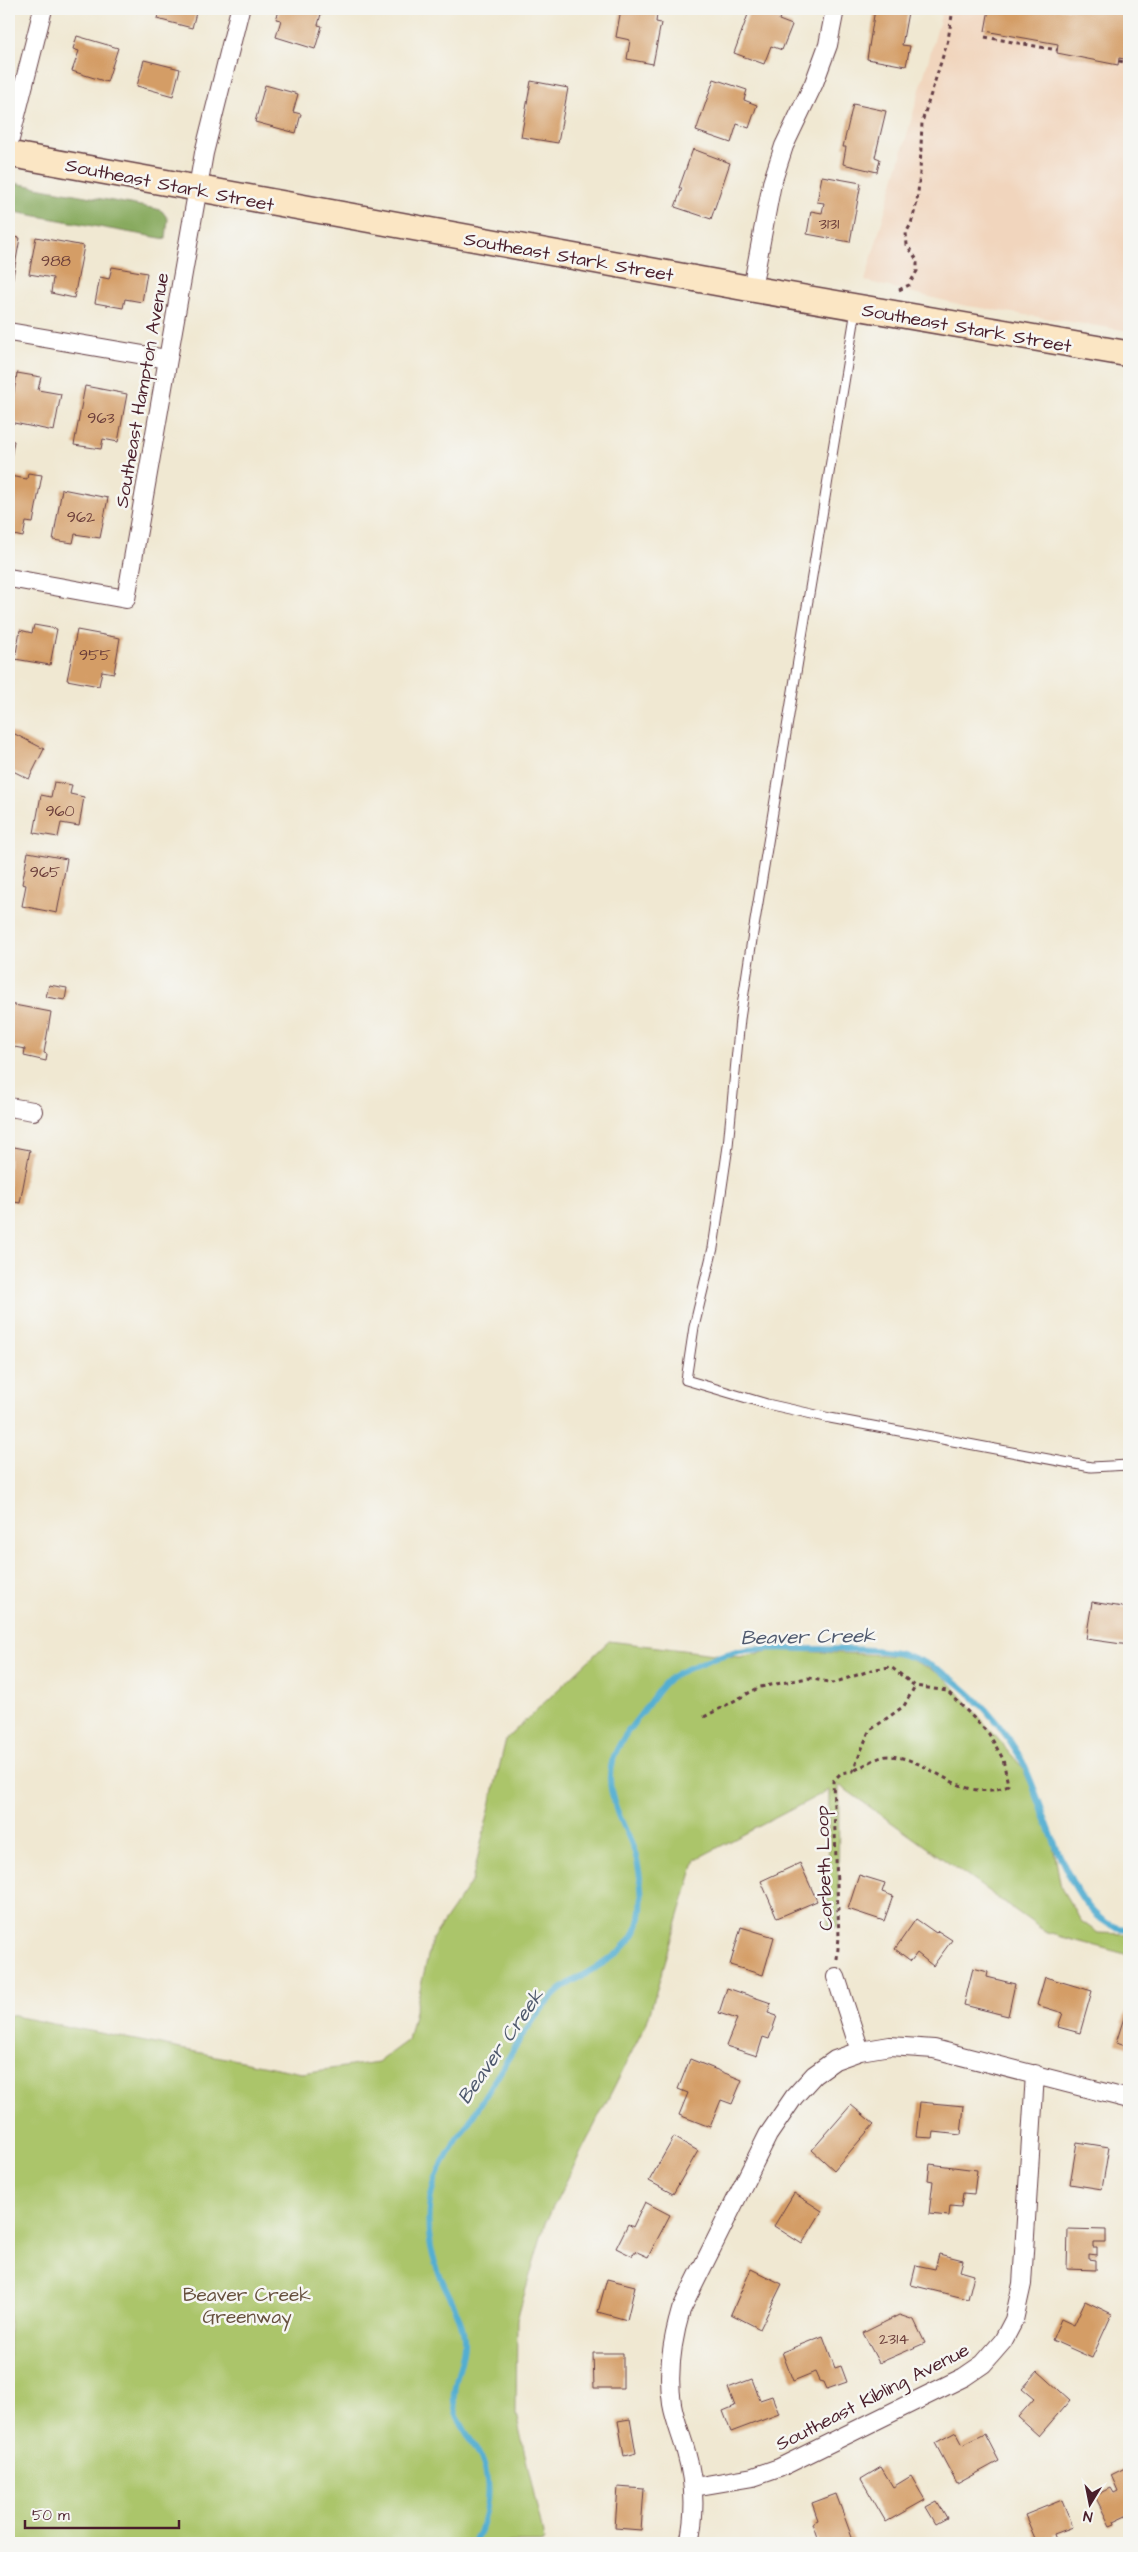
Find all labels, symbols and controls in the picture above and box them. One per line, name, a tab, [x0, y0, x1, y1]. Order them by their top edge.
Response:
street label: Southeast Stark Street	[63, 152, 277, 219]
house number: 3131	[819, 213, 839, 235]
street label: Southeast Stark Street	[462, 226, 676, 289]
house number: 988	[41, 250, 71, 272]
street label: Southeast Hampton Avenue	[109, 271, 176, 510]
street label: Southeast Stark Street	[860, 297, 1074, 360]
house number: 963	[87, 407, 115, 429]
house number: 962	[67, 506, 95, 528]
house number: 955	[79, 644, 112, 666]
house number: 960	[45, 800, 75, 822]
house number: 965	[30, 861, 61, 883]
water label: Beaver Creek	[740, 1622, 876, 1652]
street label: Corbeth Loop	[809, 1804, 840, 1931]
water label: Beaver Creek	[451, 1983, 551, 2110]
park label: Beaver Creek Greenway	[183, 2282, 311, 2332]
house number: 2314	[879, 2328, 909, 2350]
street label: Southeast Kibling Avenue	[771, 2337, 975, 2459]
north arrow	[1066, 2480, 1116, 2530]
scale bar	[25, 2497, 179, 2529]
text: 50 m	[32, 2505, 70, 2526]
text: N	[1082, 2505, 1094, 2526]

